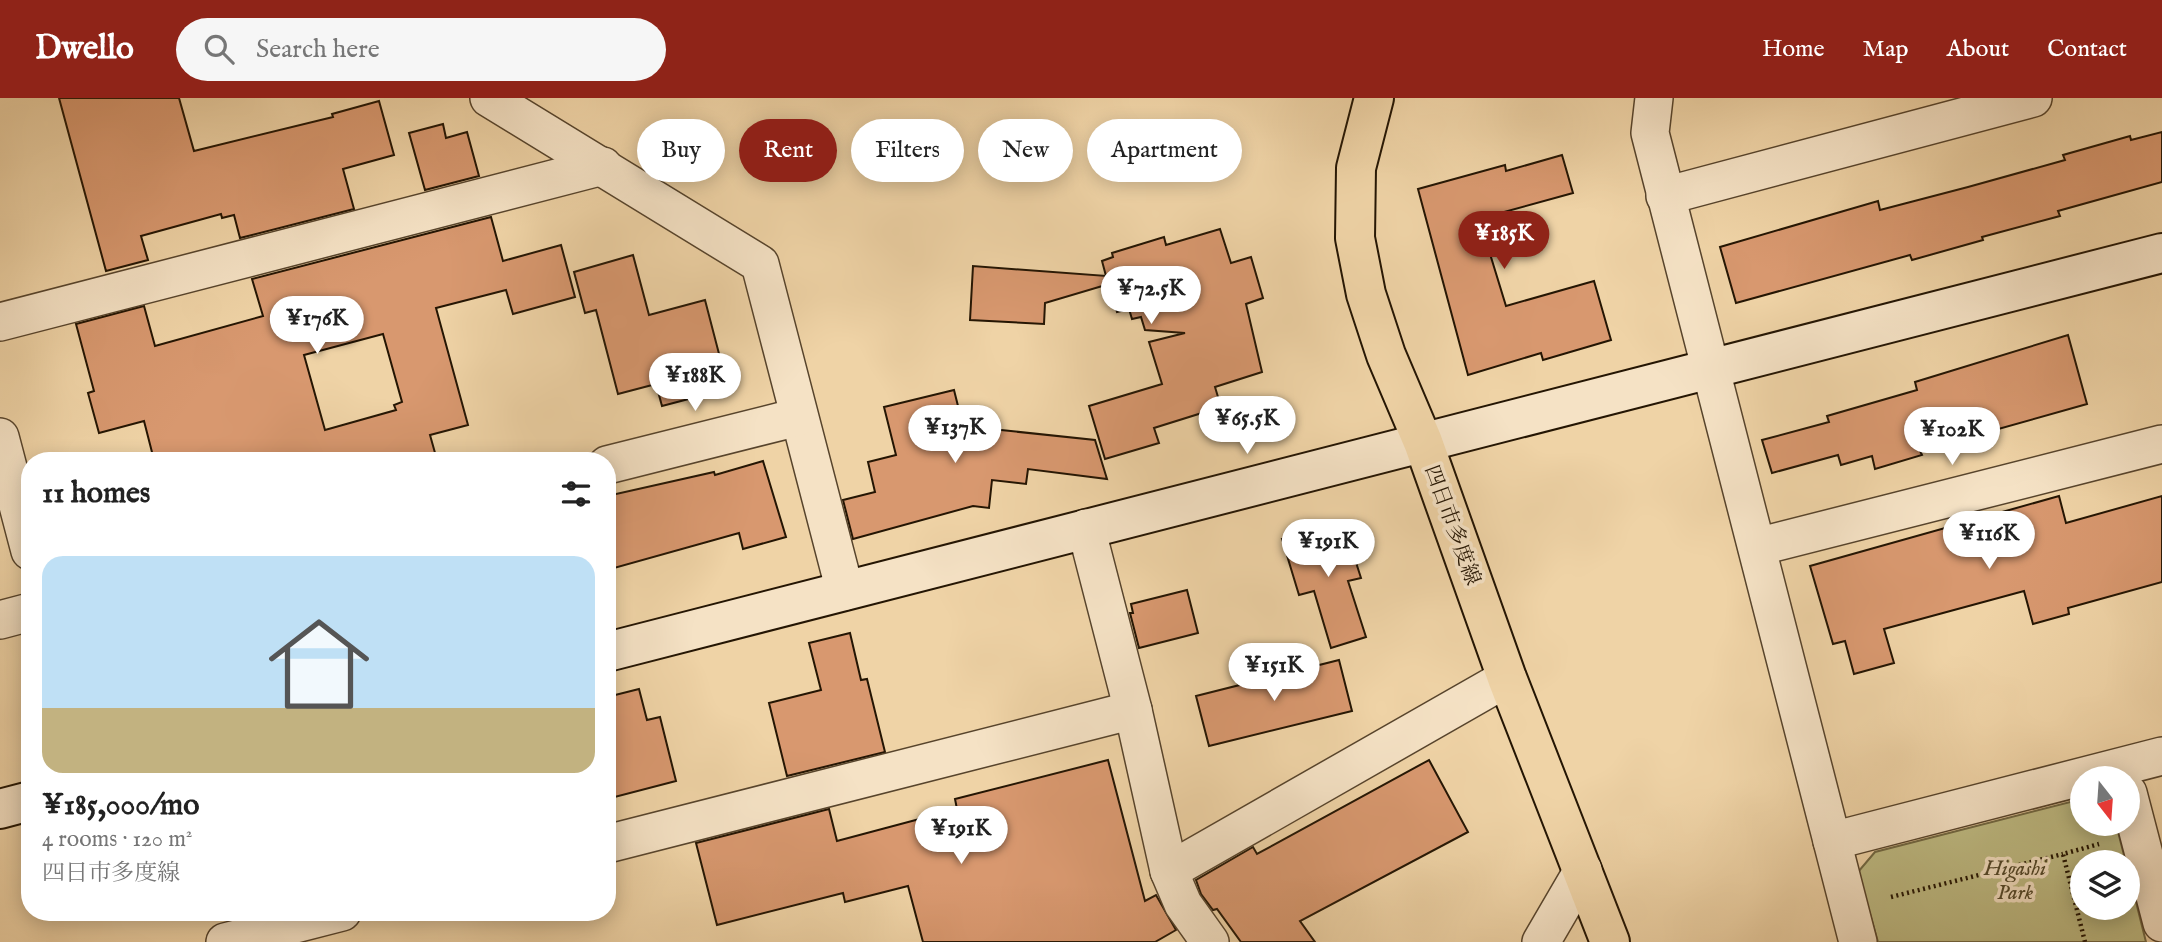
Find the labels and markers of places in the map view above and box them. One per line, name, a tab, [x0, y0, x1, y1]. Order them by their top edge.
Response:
pin: ¥185K	[1455, 212, 1553, 271]
pin: ¥72.5K	[1094, 266, 1208, 326]
pin: ¥176K	[268, 296, 366, 356]
pin: ¥188K	[646, 354, 744, 413]
pin: ¥65.5K	[1190, 396, 1304, 456]
pin: ¥137K	[906, 406, 1004, 465]
pin: ¥102K	[1903, 408, 2001, 467]
pin: ¥116K	[1940, 512, 2038, 571]
pin: ¥191K	[1279, 519, 1377, 579]
pin: ¥151K	[1225, 644, 1323, 703]
pin: ¥191K	[912, 806, 1010, 866]

